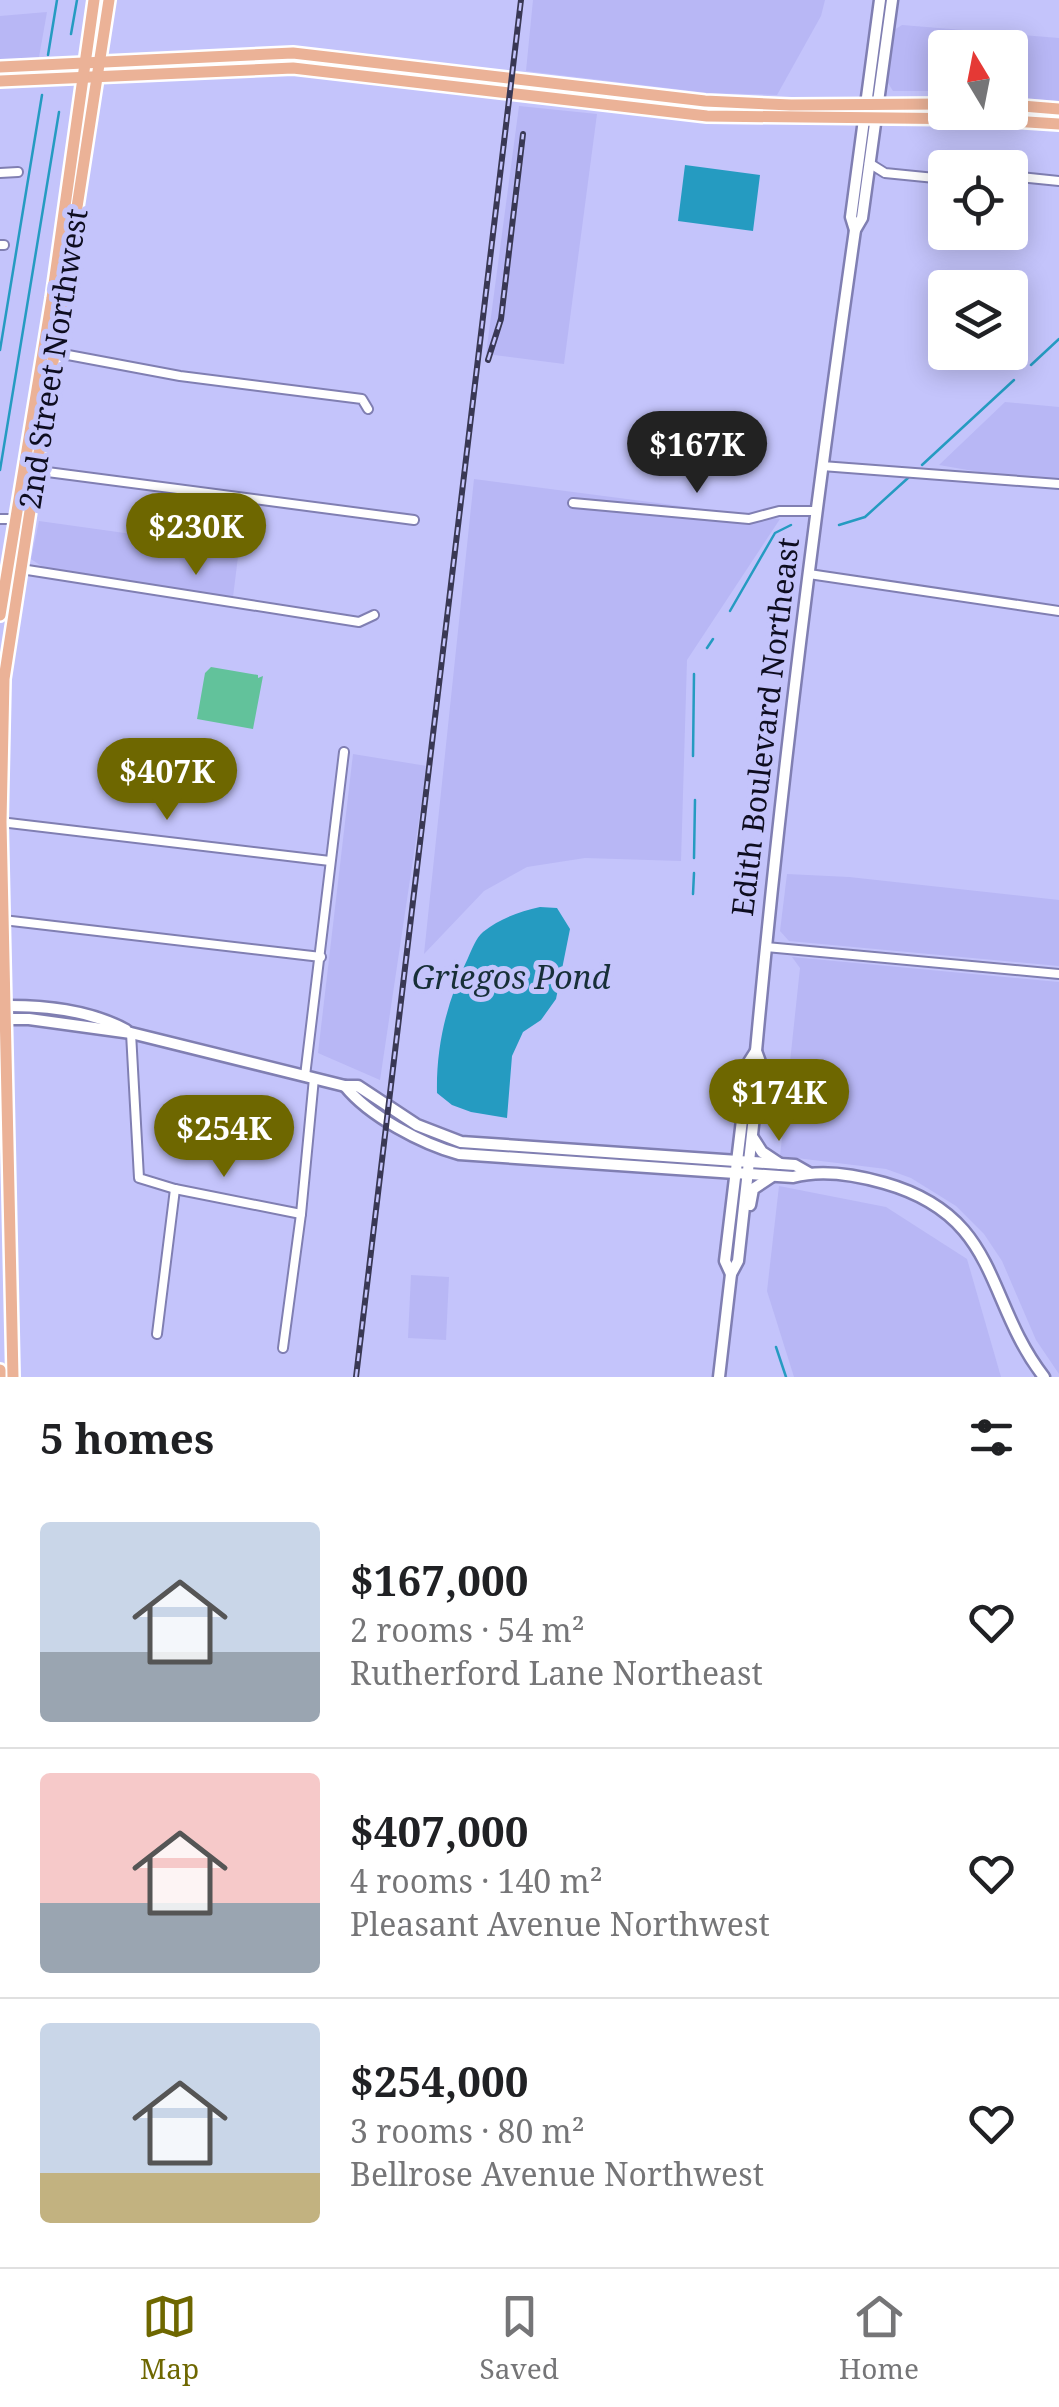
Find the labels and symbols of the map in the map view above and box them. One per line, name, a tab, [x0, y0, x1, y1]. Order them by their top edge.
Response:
north arrow	[928, 30, 1028, 130]
street label: 2nd Street Northwest	[9, 206, 97, 512]
pin: $167K	[627, 411, 767, 496]
pin: $230K	[126, 493, 266, 578]
street label: Edith Boulevard Northeast	[721, 535, 808, 918]
pin: $407K	[97, 738, 237, 823]
water label: Griegos Pond	[412, 955, 611, 998]
pin: $174K	[709, 1059, 849, 1144]
pin: $254K	[154, 1095, 294, 1180]

